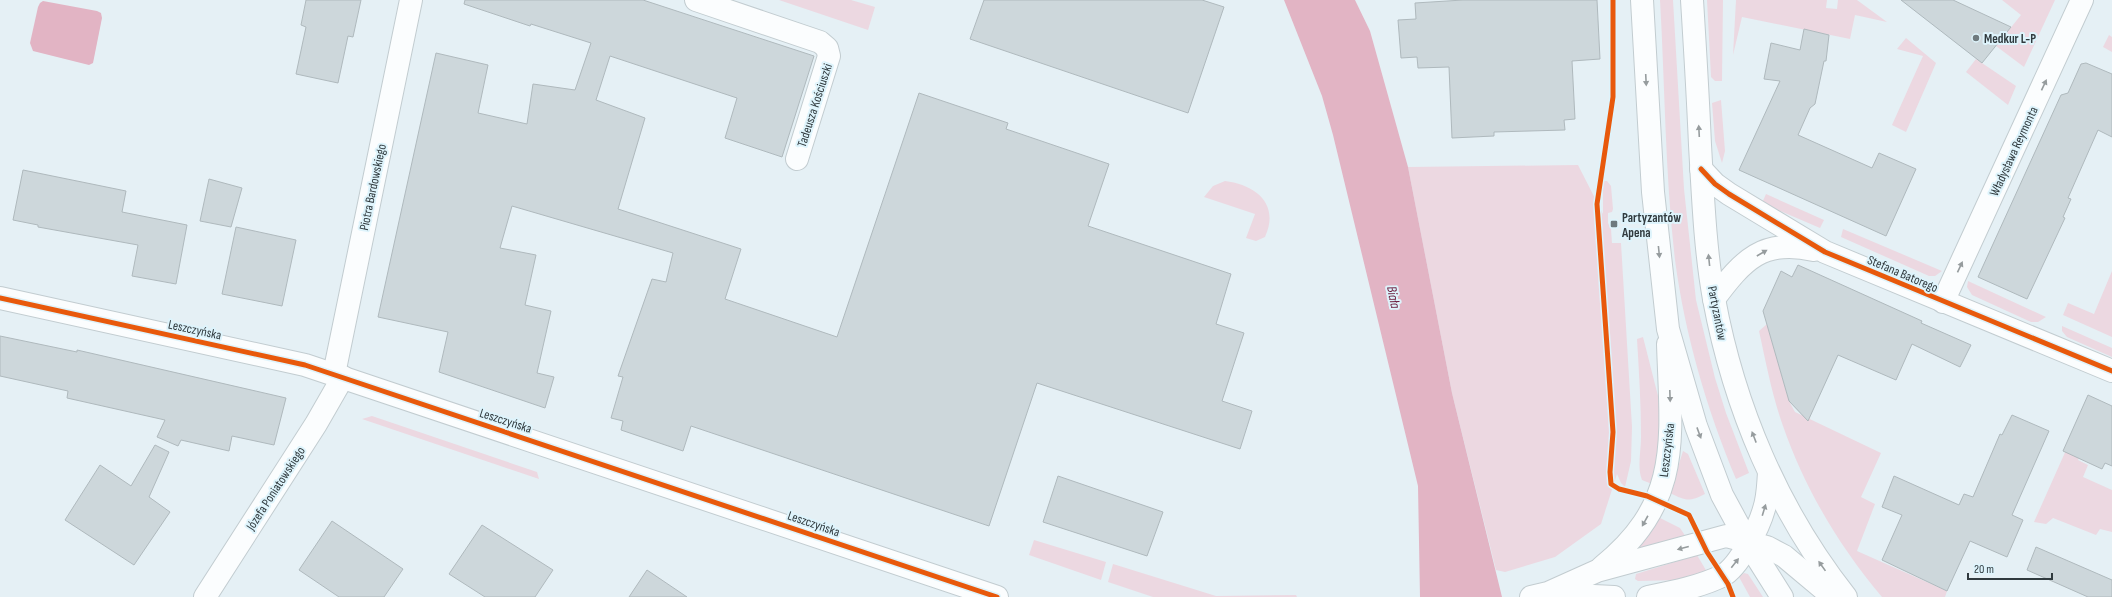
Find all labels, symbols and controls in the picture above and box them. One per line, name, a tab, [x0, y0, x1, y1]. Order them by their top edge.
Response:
place label: Medkur L-P	[1984, 31, 2036, 47]
marker: Medkur L-P	[1971, 33, 1981, 43]
street label: Tadeusza Kościuszki	[794, 61, 836, 149]
one-way arrow	[1643, 74, 1650, 86]
one-way arrow	[2040, 79, 2047, 91]
street label: Władysława Reymonta	[1986, 104, 2042, 199]
one-way arrow	[1696, 125, 1703, 137]
street label: Piotra Bardowskiego	[356, 142, 390, 232]
place label: Partyzantów Apena	[1621, 210, 1681, 241]
marker: Partyzantów Apena	[1609, 219, 1619, 229]
one-way arrow	[1656, 246, 1662, 258]
one-way arrow	[1756, 249, 1768, 256]
street label: Stefana Batorego	[1865, 252, 1940, 296]
one-way arrow	[1705, 254, 1712, 266]
one-way arrow	[1957, 261, 1963, 272]
water label: Biała	[1383, 284, 1404, 310]
street label: Partyzantów	[1704, 285, 1730, 342]
street label: Leszczyńska	[167, 317, 223, 343]
one-way arrow	[1667, 390, 1673, 403]
street label: Leszczyńska	[478, 405, 534, 437]
street label: Leszczyńska	[1656, 422, 1678, 478]
one-way arrow	[1696, 428, 1702, 440]
one-way arrow	[1751, 430, 1757, 442]
street label: Józefa Poniatowskiego	[242, 444, 309, 534]
one-way arrow	[1761, 503, 1767, 515]
street label: Leszczyńska	[786, 508, 842, 540]
one-way arrow	[1642, 515, 1649, 527]
one-way arrow	[1677, 545, 1689, 551]
scale bar	[1968, 555, 2052, 581]
one-way arrow	[1730, 558, 1739, 569]
one-way arrow	[1818, 561, 1826, 571]
text: 20 m	[1974, 562, 1994, 577]

